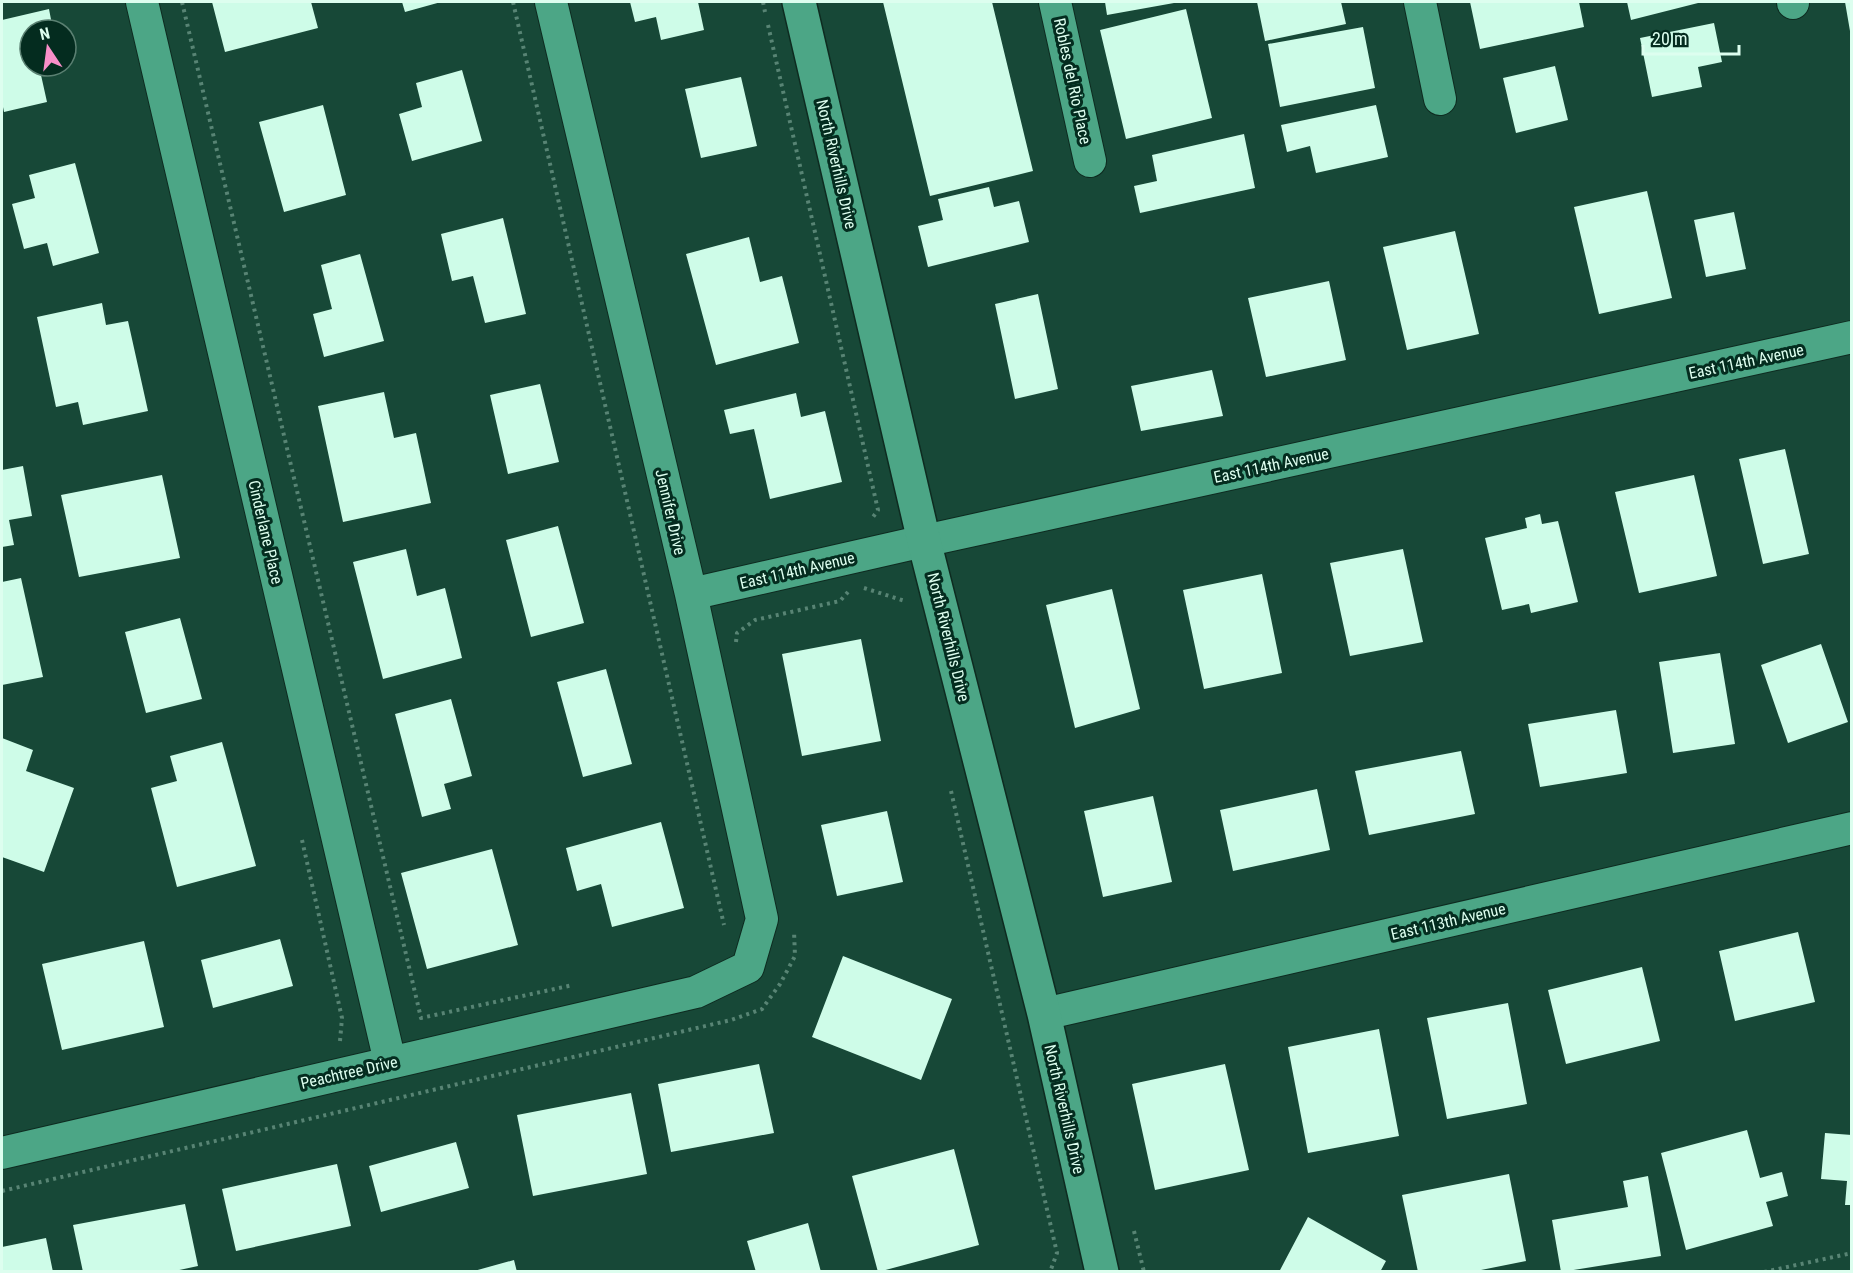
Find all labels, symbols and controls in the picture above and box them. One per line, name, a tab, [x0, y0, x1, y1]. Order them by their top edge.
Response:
street label: Robles del Rio Place	[1050, 16, 1095, 146]
north arrow	[18, 18, 78, 78]
scale bar	[1643, 18, 1739, 56]
text: N	[38, 24, 52, 44]
text: 20 m	[1652, 28, 1687, 49]
street label: North Riverhills Drive	[812, 98, 861, 231]
street label: East 114th Avenue	[1687, 340, 1805, 383]
street label: East 114th Avenue	[1212, 444, 1330, 487]
street label: Jennifer Drive	[651, 467, 690, 557]
street label: Cinderlane Place	[244, 478, 287, 586]
street label: East 114th Avenue	[738, 548, 856, 593]
street label: North Riverhills Drive	[923, 571, 974, 704]
street label: East 113th Avenue	[1389, 899, 1507, 944]
street label: North Riverhills Drive	[1040, 1043, 1089, 1176]
street label: Peachtree Drive	[299, 1052, 400, 1093]

